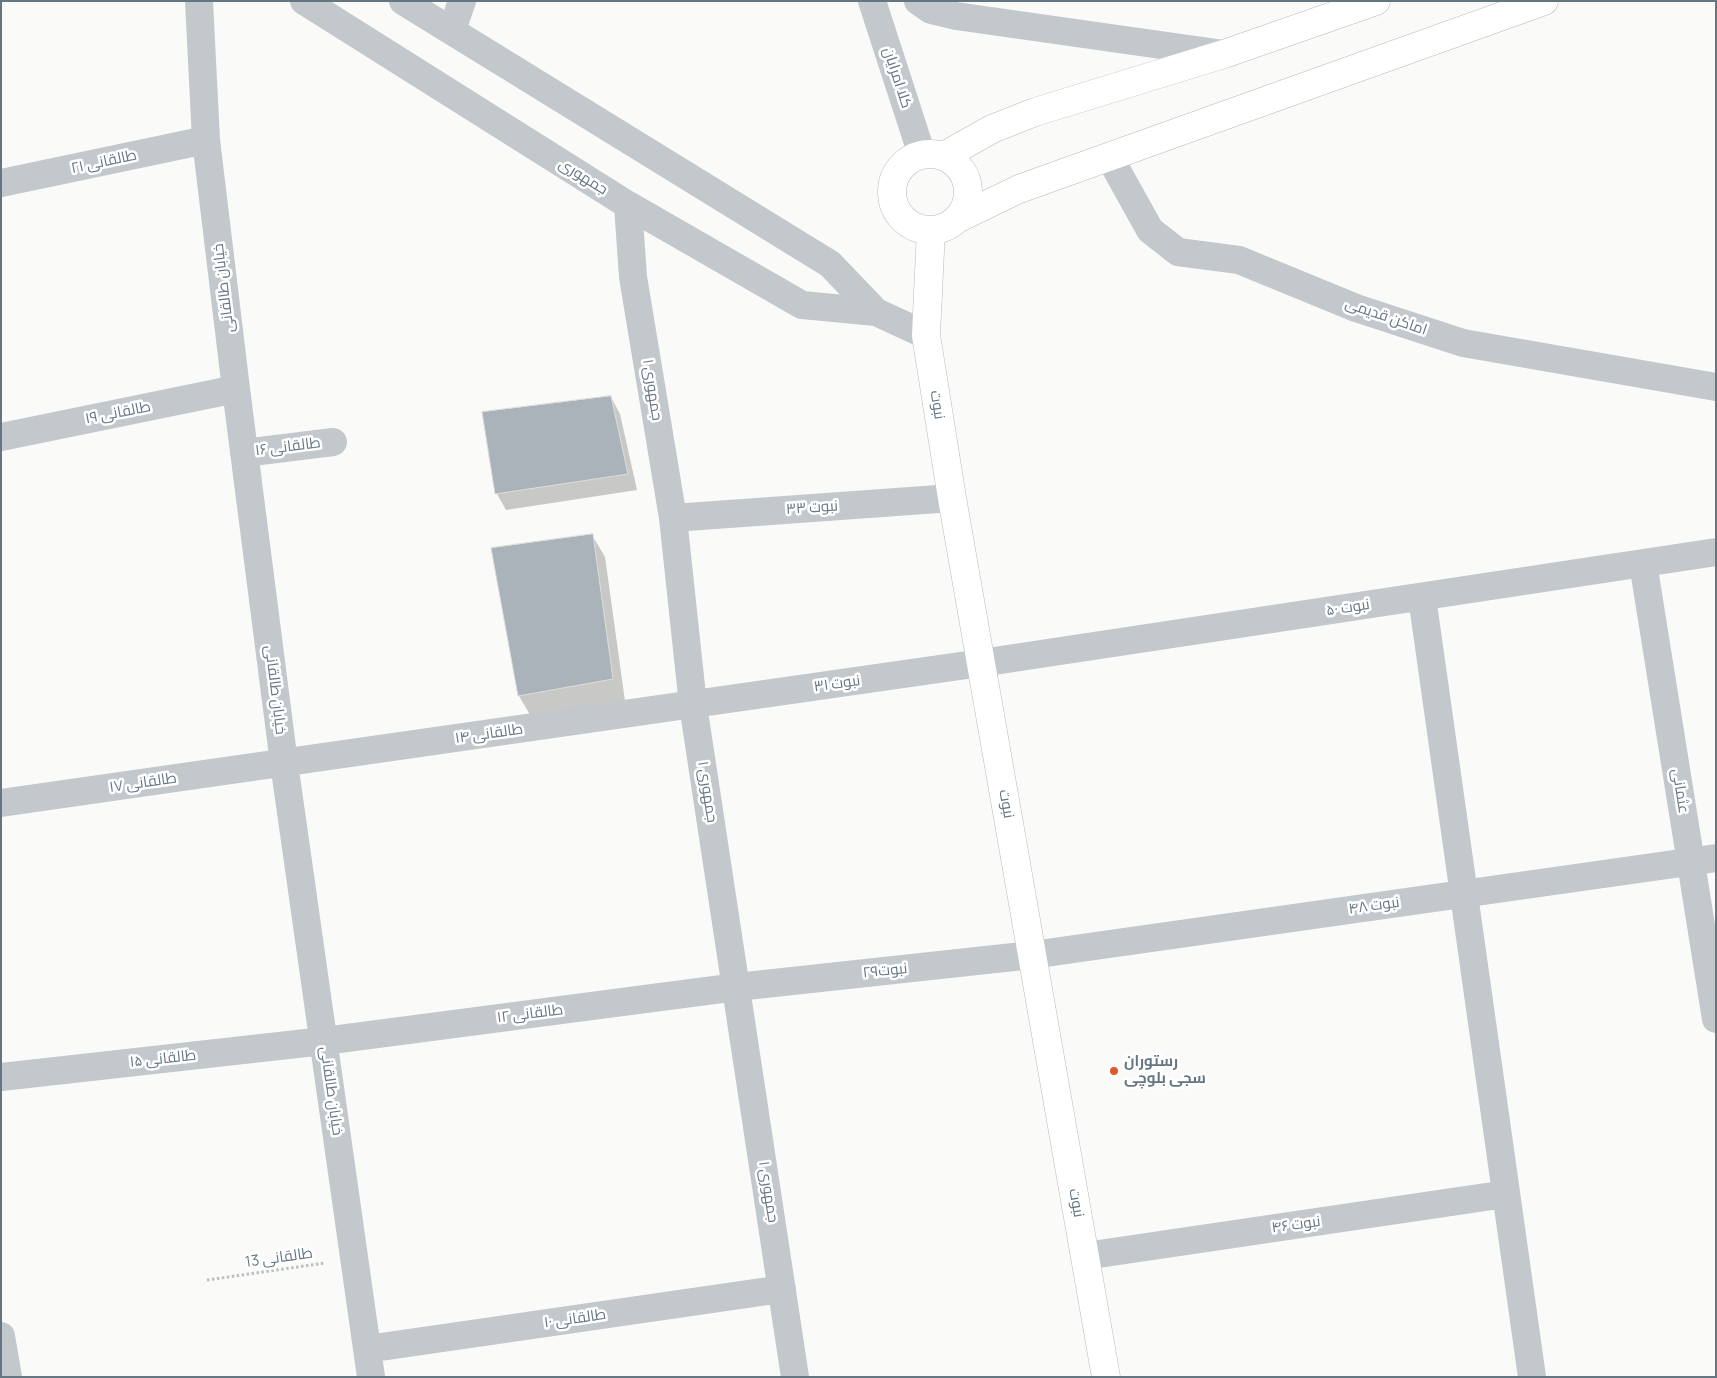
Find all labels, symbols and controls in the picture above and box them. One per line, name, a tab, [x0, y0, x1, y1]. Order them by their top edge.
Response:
street label: کلا امرایان	[879, 45, 915, 111]
street label: طالقانی ۲۱	[70, 146, 138, 178]
street label: جمهوری	[555, 155, 611, 199]
street label: خیابان طالقانی	[210, 242, 238, 334]
street label: اماکن قدیمی	[1343, 295, 1429, 339]
street label: جمهوری ۱	[638, 358, 666, 422]
street label: نبوت	[926, 389, 948, 421]
street label: طالقانی ۱۹	[84, 398, 152, 428]
street label: طالقانی ۱۶	[254, 434, 322, 460]
street label: نبوت ۳۳	[785, 497, 839, 519]
street label: نبوت ۵۰	[1325, 596, 1371, 620]
street label: خیابان طالقانی	[261, 644, 289, 736]
street label: نبوت ۳۱	[813, 672, 861, 696]
street label: طالقانی ۱۴	[454, 720, 524, 748]
street label: جمهوری ۱	[693, 760, 721, 824]
street label: عثمانی	[1668, 767, 1692, 815]
street label: طالقانی ۱۷	[108, 769, 178, 797]
street label: نبوت	[995, 788, 1017, 820]
street label: نبوت ۴۸	[1347, 894, 1401, 918]
street label: نبوت۲۹	[862, 960, 908, 982]
street label: طالقانی ۱۲	[496, 1001, 564, 1027]
street label: خیابان طالقانی	[316, 1045, 346, 1137]
street label: طالقانی ۱۵	[129, 1047, 197, 1071]
place label: رستوران سجی بلوچی	[1124, 1053, 1206, 1088]
marker: رستوران سجی بلوچی	[1108, 1065, 1120, 1077]
street label: جمهوری ۱	[754, 1160, 782, 1224]
street label: نبوت	[1065, 1187, 1087, 1219]
street label: نبوت ۴۶	[1270, 1213, 1322, 1237]
street label: طالقانی 13	[244, 1244, 314, 1272]
street label: طالقانی ۱۰	[543, 1306, 607, 1332]

